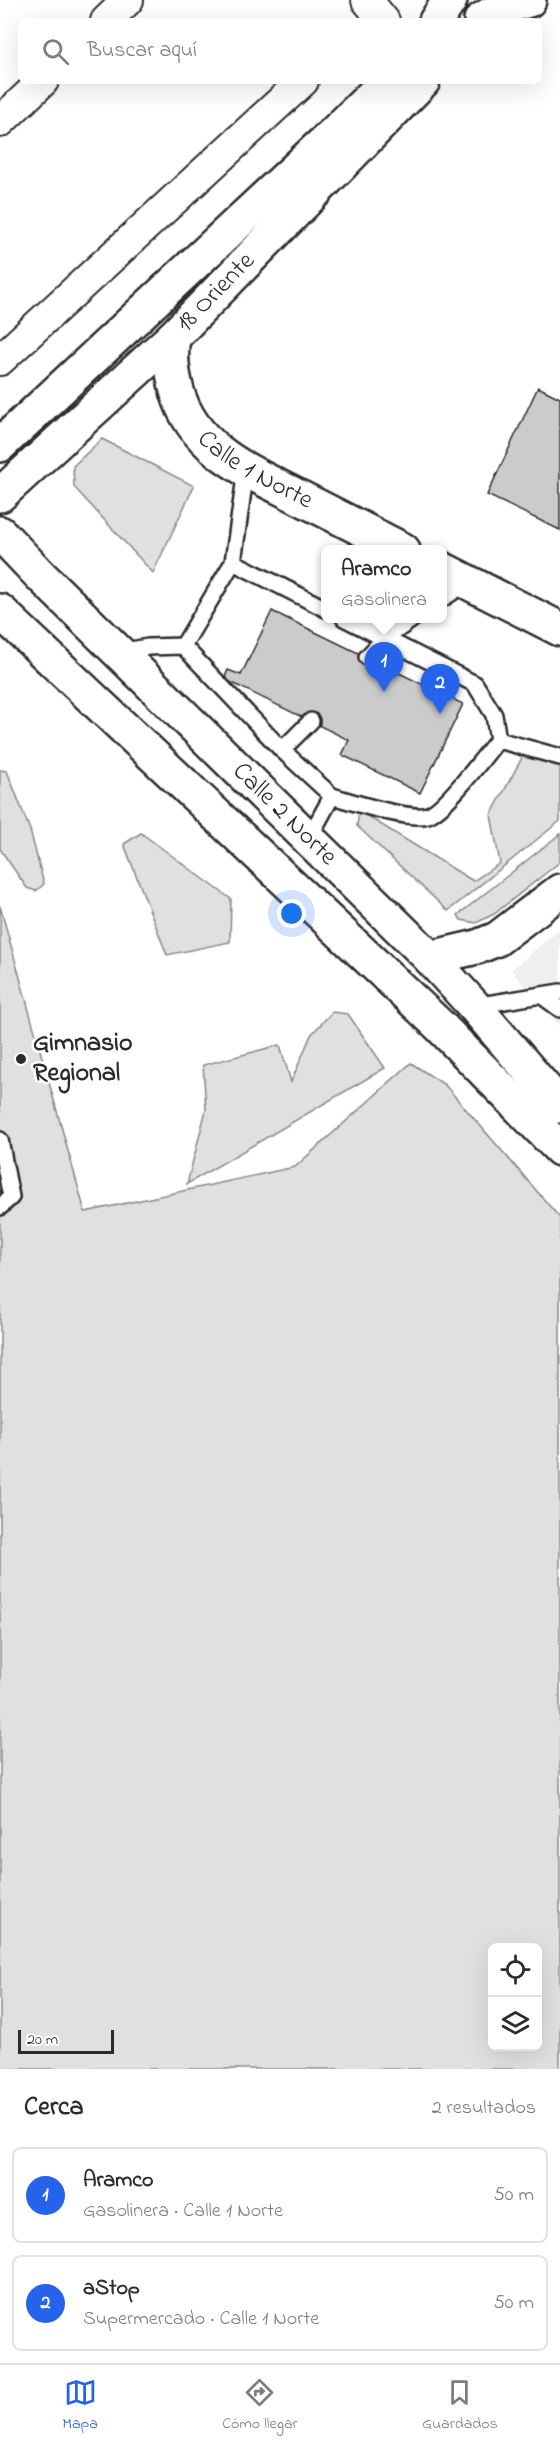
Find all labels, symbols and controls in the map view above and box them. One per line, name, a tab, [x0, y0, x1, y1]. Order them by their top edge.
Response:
search box	[18, 18, 542, 84]
icon: search	[39, 35, 72, 68]
text: Buscar aquí	[87, 35, 197, 67]
street label: 18 Oriente	[168, 244, 265, 342]
street label: Calle 1 Norte	[188, 422, 320, 520]
popup	[321, 545, 447, 623]
text: Aramco	[341, 554, 411, 586]
text: Gasolinera	[341, 586, 427, 615]
pin: 1	[364, 642, 404, 692]
pin: 2	[420, 664, 460, 714]
street label: Calle 2 Norte	[223, 754, 345, 875]
your location	[277, 899, 306, 928]
place label: Gimnasio Regional	[33, 1025, 132, 1094]
marker: Gimnasio Regional	[14, 1052, 28, 1066]
map controls	[488, 1943, 542, 2051]
button: locate	[488, 1943, 542, 1997]
button: layers	[488, 1997, 542, 2051]
scale bar	[18, 2027, 114, 2054]
text: 20 m	[27, 2028, 58, 2052]
text: Cerca	[24, 2089, 84, 2127]
text: 2 resultados	[432, 2094, 536, 2123]
text: Aramco	[83, 2165, 154, 2197]
text: 1	[42, 2181, 49, 2210]
text: 50 m	[493, 2181, 534, 2210]
text: Gasolinera · Calle 1 Norte	[83, 2197, 283, 2226]
text: aStop	[83, 2273, 140, 2305]
text: 2	[41, 2289, 50, 2318]
text: 50 m	[493, 2289, 534, 2318]
text: Supermercado · Calle 1 Norte	[83, 2305, 319, 2334]
tab: Mapa	[62, 2376, 98, 2436]
tab: Cómo llegar	[222, 2376, 298, 2436]
tab: Guardados	[422, 2376, 498, 2436]

